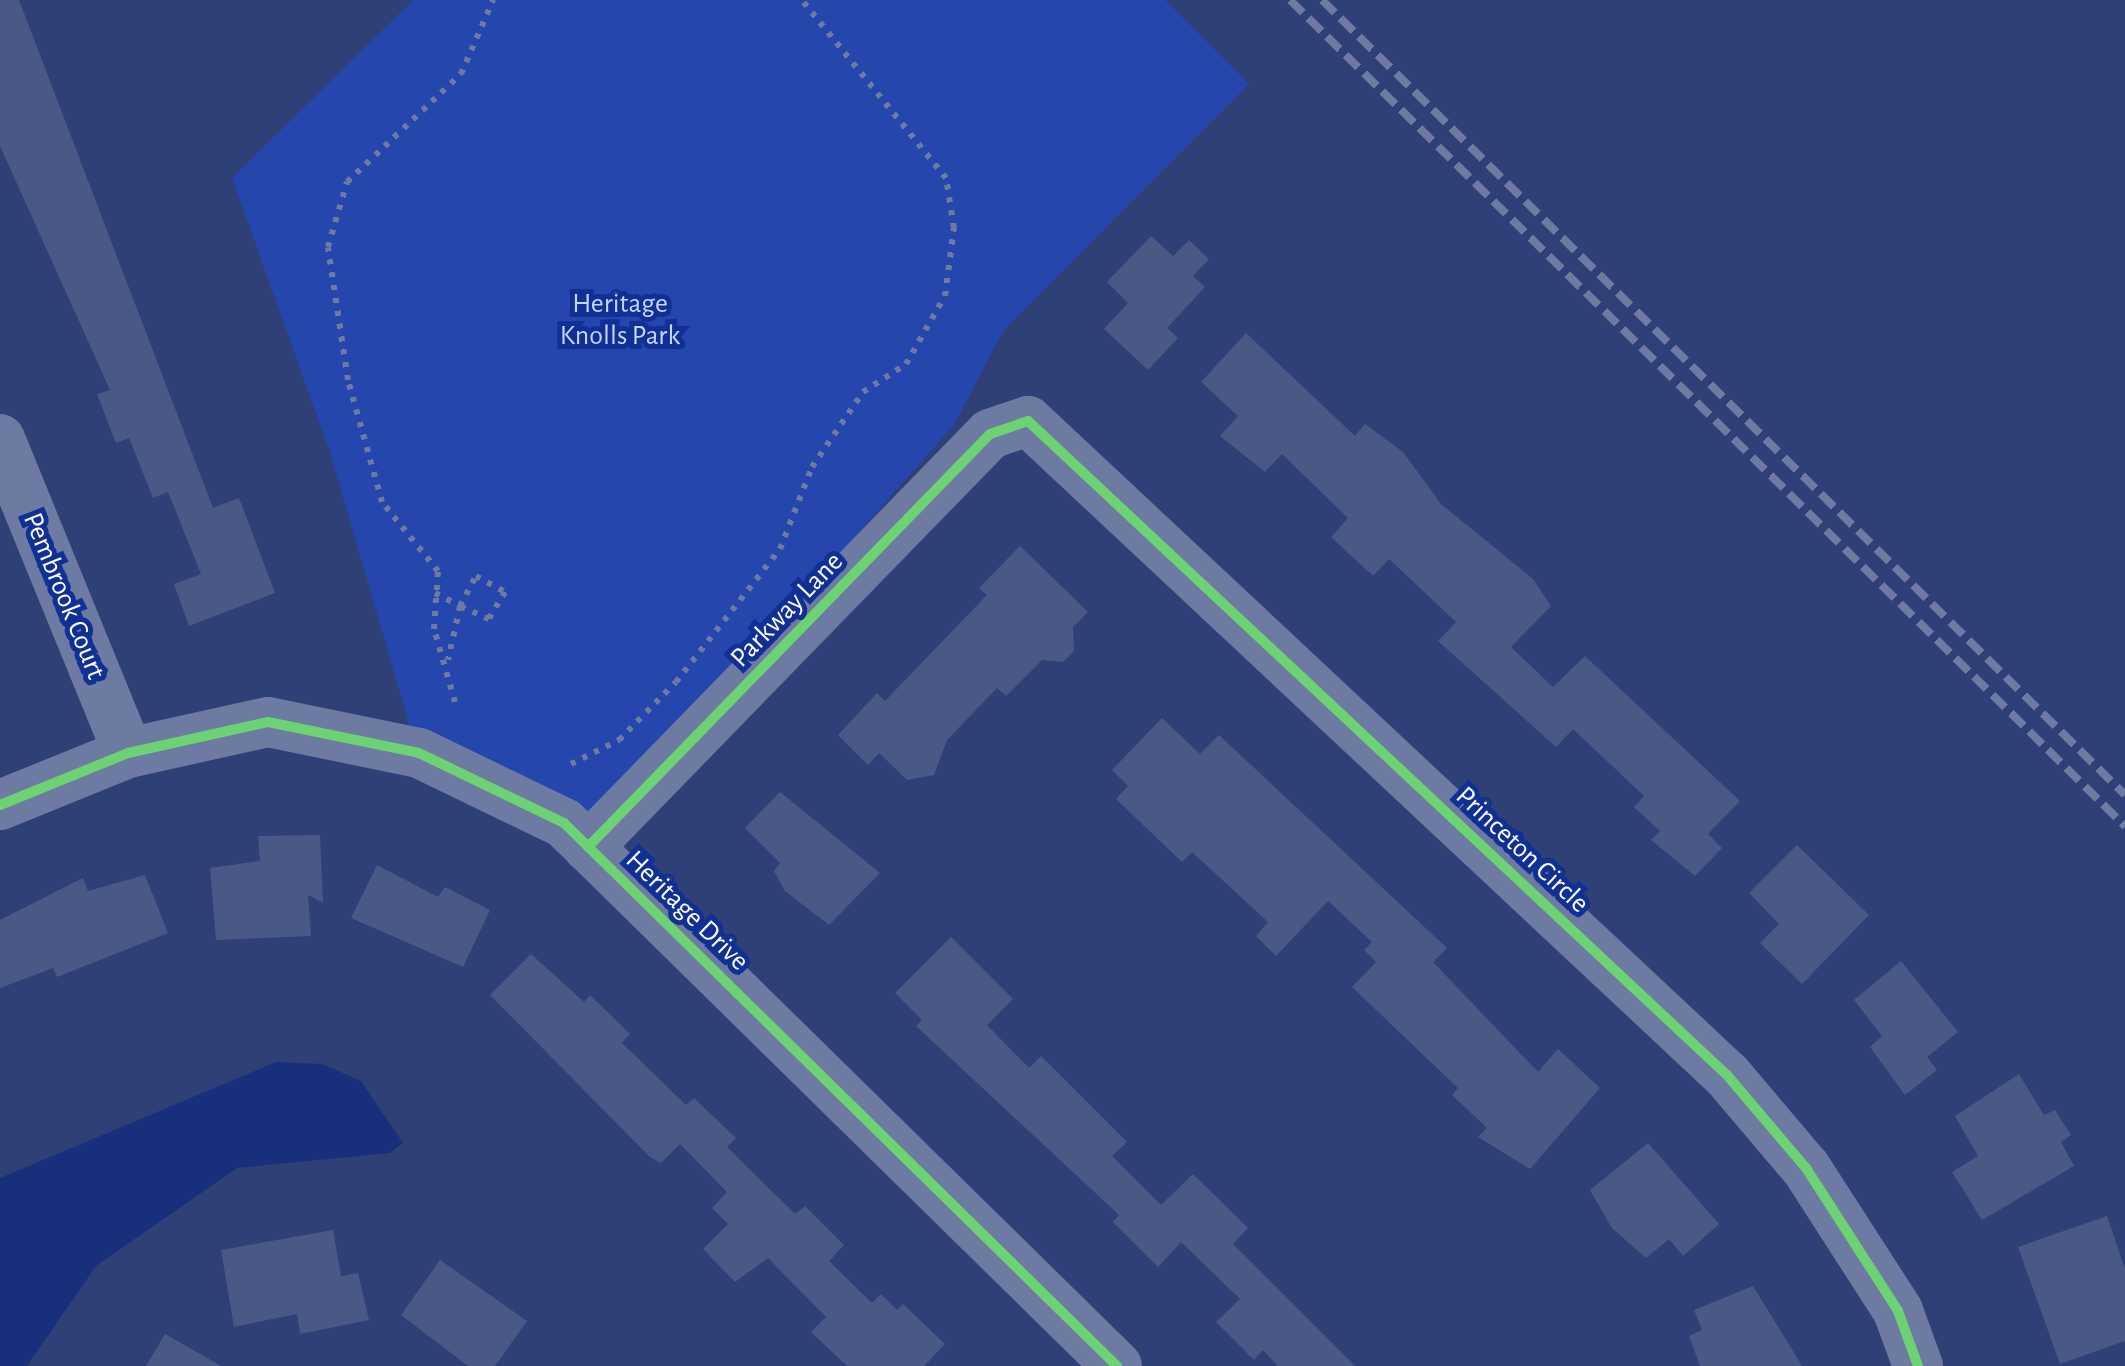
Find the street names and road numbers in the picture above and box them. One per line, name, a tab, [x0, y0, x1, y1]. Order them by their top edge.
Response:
street label: Pembrook Court	[15, 508, 113, 684]
street label: Parkway Lane	[724, 545, 850, 675]
street label: Princeton Circle	[1448, 780, 1596, 920]
street label: Heritage Drive	[618, 844, 756, 978]

